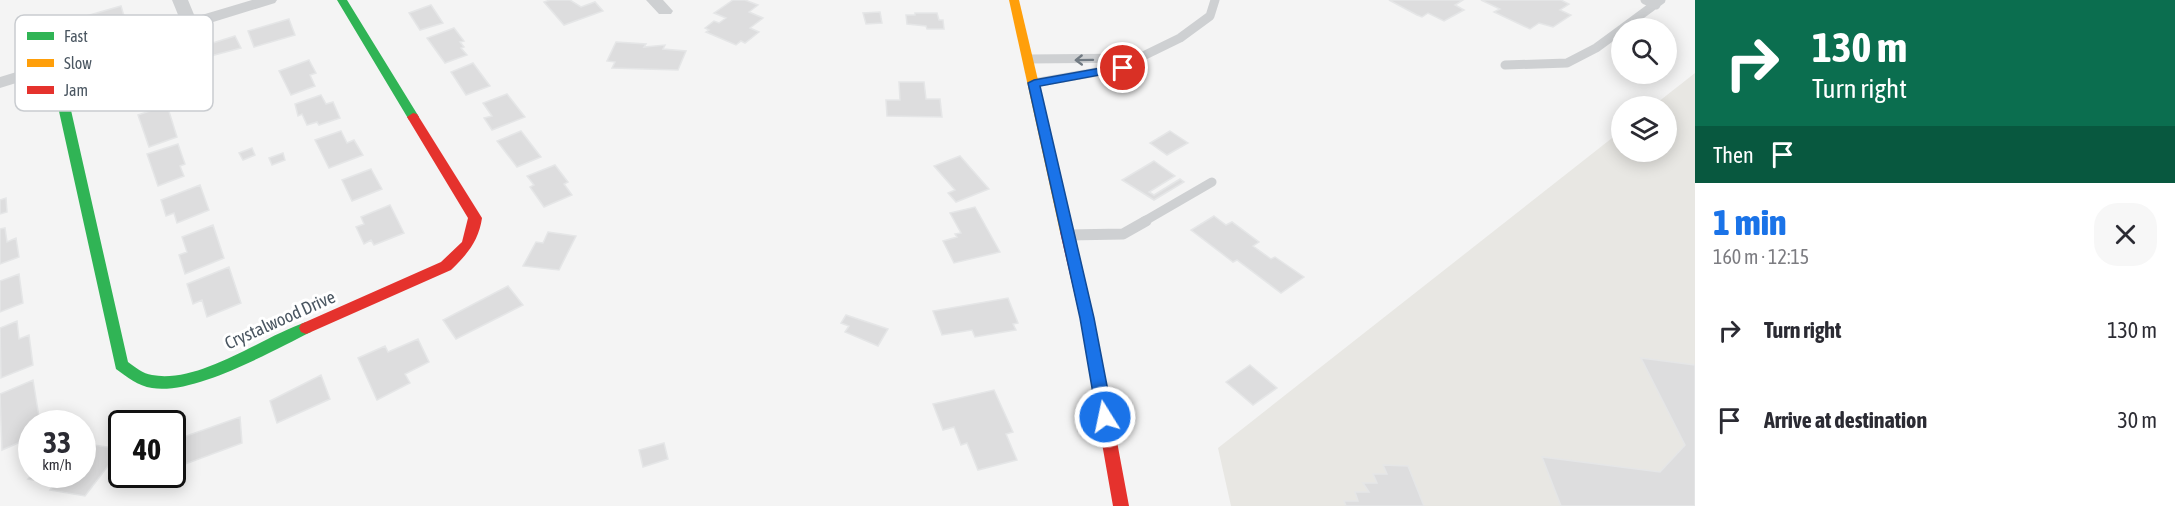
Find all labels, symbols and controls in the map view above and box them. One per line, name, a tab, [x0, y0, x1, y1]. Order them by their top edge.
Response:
legend	[15, 15, 213, 111]
map controls	[1611, 18, 1677, 162]
button: search	[1611, 18, 1677, 84]
text: 130 m	[1812, 23, 1907, 71]
icon: right	[1713, 24, 1791, 102]
text: Fast	[64, 27, 88, 45]
pin	[1097, 42, 1148, 93]
icon: arrive	[1106, 51, 1139, 84]
text: Slow	[64, 54, 92, 72]
one-way arrow	[1074, 54, 1094, 66]
text: Turn right	[1812, 73, 1907, 104]
text: Jam	[64, 81, 88, 99]
button: layers	[1611, 96, 1677, 162]
icon: arrive	[1766, 138, 1799, 171]
text: Then	[1713, 142, 1754, 168]
text: 1 min	[1713, 201, 1787, 243]
button: close	[2094, 203, 2157, 266]
text: 160 m · 12:15	[1713, 245, 1809, 268]
street label: Crystalwood Drive	[221, 286, 338, 353]
icon: right	[1713, 314, 1746, 347]
text: Turn right	[1764, 317, 1841, 343]
text: 130 m	[2107, 317, 2157, 343]
position arrow	[1073, 385, 1137, 449]
icon: arrive	[1713, 404, 1746, 437]
text: Arrive at destination	[1764, 407, 1927, 433]
text: 30 m	[2117, 407, 2157, 433]
speed limit sign: 40	[108, 410, 186, 488]
text: 33	[43, 425, 71, 459]
text: km/h	[42, 456, 72, 473]

